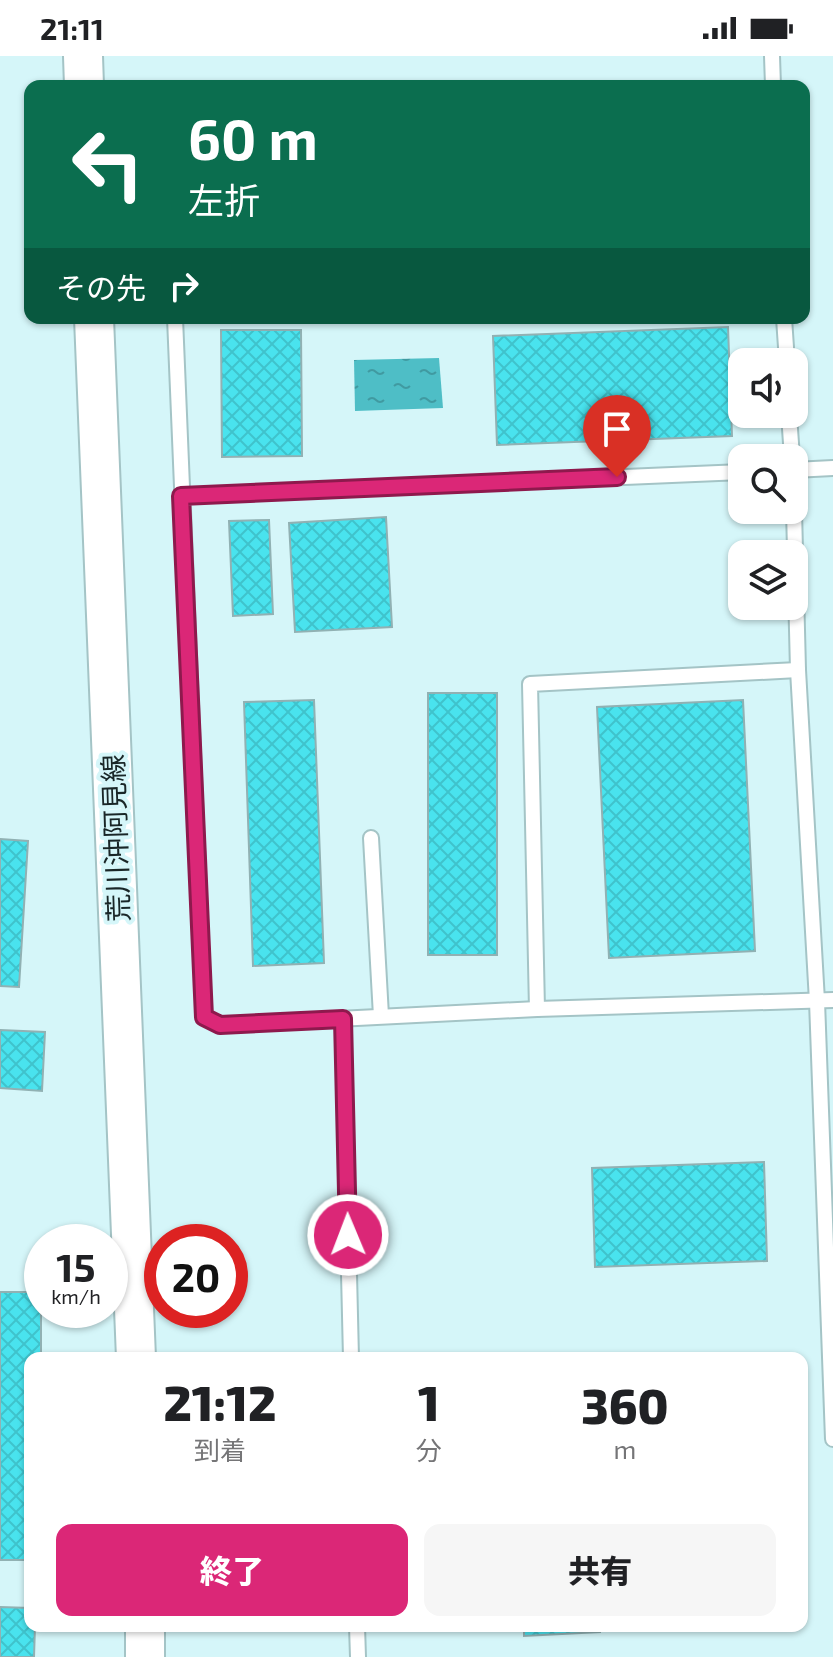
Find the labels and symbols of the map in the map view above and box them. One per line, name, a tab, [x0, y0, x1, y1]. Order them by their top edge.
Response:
pin	[583, 395, 651, 477]
street label: 荒川沖阿見線	[95, 753, 135, 923]
position arrow	[306, 1193, 390, 1277]
speed limit sign: 20	[144, 1224, 248, 1328]

